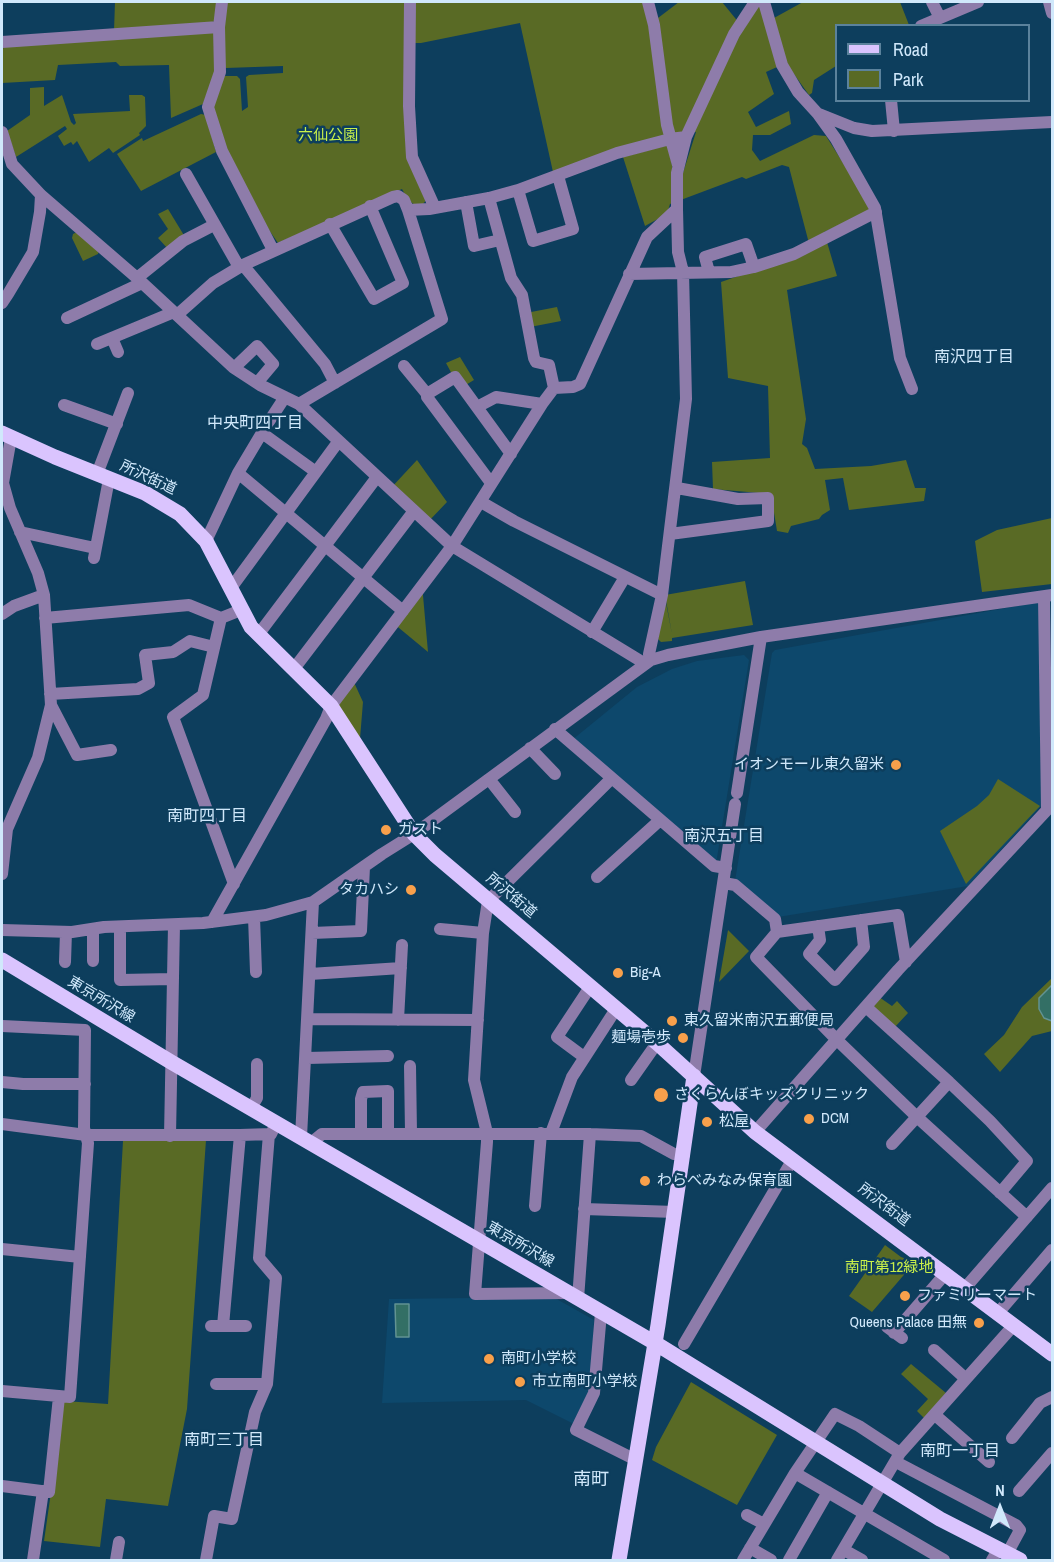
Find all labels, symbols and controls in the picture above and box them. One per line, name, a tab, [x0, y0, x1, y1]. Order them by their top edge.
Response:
legend	[835, 24, 1030, 102]
text: Road	[893, 37, 928, 62]
text: Park	[893, 67, 923, 92]
park label: 六仙公園	[298, 127, 358, 145]
district label: 南沢四丁目	[934, 348, 1014, 368]
district label: 中央町四丁目	[207, 414, 303, 434]
street label: 所沢街道	[117, 457, 179, 499]
place label: イオンモール東久留米	[734, 756, 884, 774]
marker: イオンモール東久留米	[889, 758, 903, 772]
district label: 南町四丁目	[167, 807, 247, 827]
place label: ガスト	[398, 821, 443, 839]
marker: ガスト	[379, 823, 393, 837]
district label: 南沢五丁目	[684, 827, 764, 847]
street label: 所沢街道	[482, 870, 540, 922]
place label: タカハシ	[339, 881, 399, 899]
marker: タカハシ	[404, 883, 418, 897]
place label: Big-A	[630, 964, 661, 982]
marker: Big-A	[611, 966, 625, 980]
street label: 東京所沢線	[64, 973, 138, 1027]
place label: 東久留米南沢五郵便局	[684, 1012, 834, 1030]
marker: 東久留米南沢五郵便局	[665, 1014, 679, 1028]
place label: 麺場壱歩	[611, 1029, 671, 1047]
marker: 麺場壱歩	[676, 1031, 690, 1045]
marker: さくらんぼキッズクリニック	[652, 1086, 670, 1104]
place label: さくらんぼキッズクリニック	[674, 1086, 869, 1104]
place label: DCM	[821, 1110, 849, 1128]
marker: DCM	[802, 1112, 816, 1126]
place label: 松屋	[719, 1113, 749, 1131]
marker: 松屋	[700, 1115, 714, 1129]
place label: わらべみなみ保育園	[657, 1172, 792, 1190]
marker: わらべみなみ保育園	[638, 1174, 652, 1188]
street label: 所沢街道	[855, 1180, 913, 1230]
street label: 東京所沢線	[483, 1218, 557, 1272]
park label: 南町第12緑地	[845, 1259, 933, 1277]
place label: ファミリーマート	[917, 1287, 1037, 1305]
marker: ファミリーマート	[898, 1289, 912, 1303]
place label: Queens Palace 田無	[849, 1314, 967, 1332]
marker: Queens Palace 田無	[972, 1316, 986, 1330]
place label: 南町小学校	[501, 1350, 576, 1368]
marker: 南町小学校	[482, 1352, 496, 1366]
place label: 市立南町小学校	[532, 1373, 637, 1391]
marker: 市立南町小学校	[513, 1375, 527, 1389]
district label: 南町三丁目	[184, 1431, 264, 1451]
district label: 南町一丁目	[920, 1442, 1000, 1462]
district label: 南町	[573, 1469, 609, 1491]
north arrow	[970, 1478, 1030, 1538]
text: N	[995, 1479, 1005, 1501]

